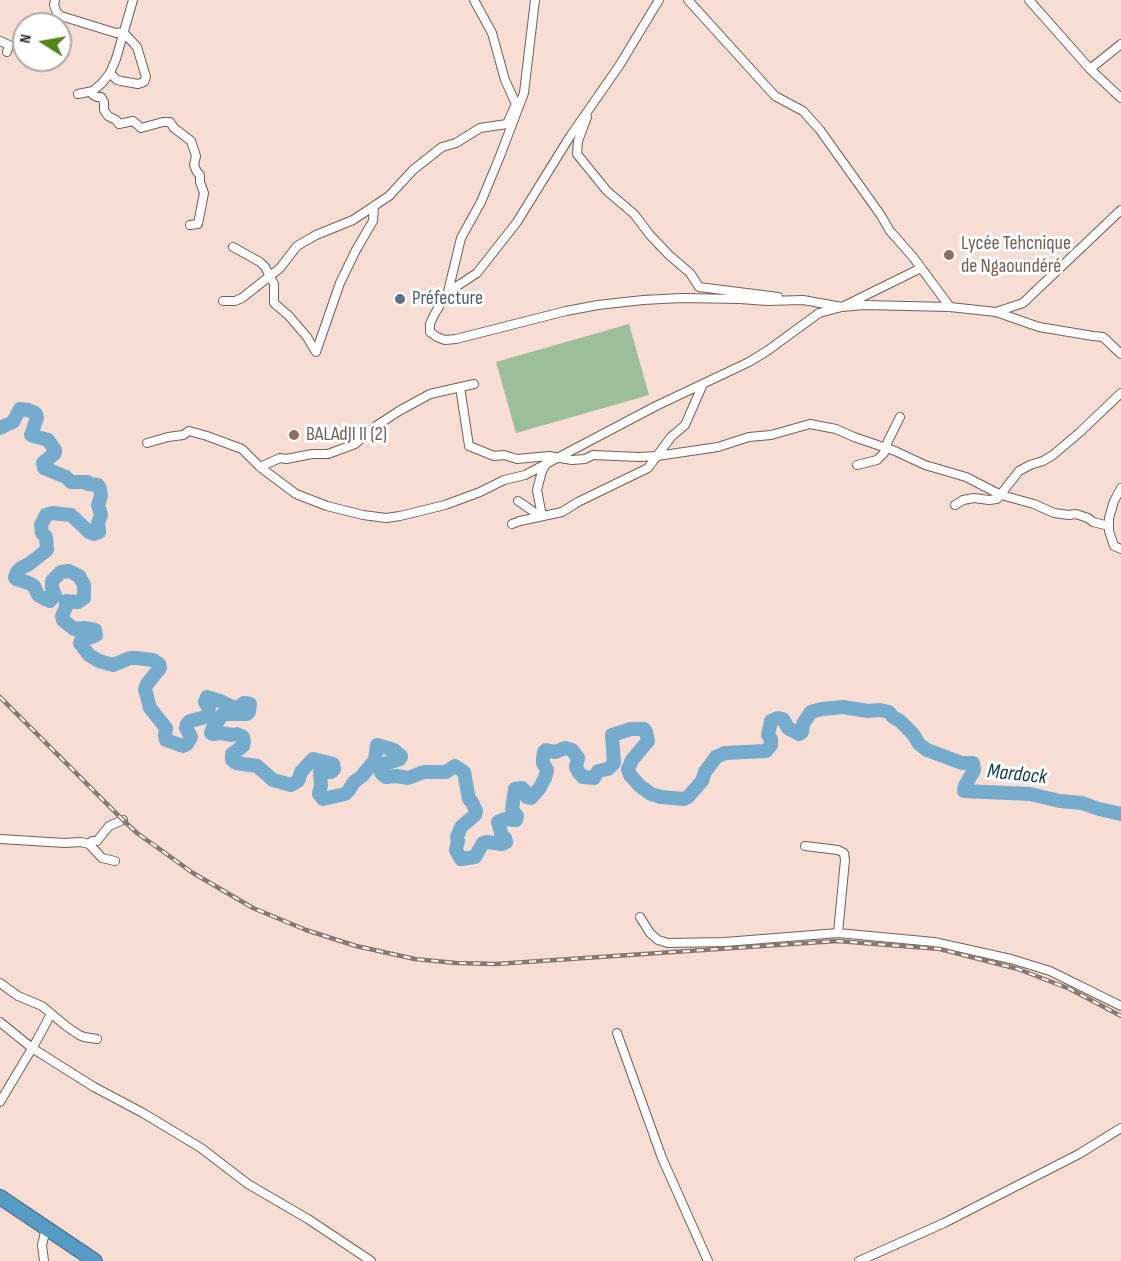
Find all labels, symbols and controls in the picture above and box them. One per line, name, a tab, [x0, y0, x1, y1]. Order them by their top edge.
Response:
north arrow	[12, 12, 72, 72]
text: N	[16, 33, 36, 45]
place label: Lycée Tehcnique de Ngaoundéré	[961, 232, 1071, 279]
marker: Lycée Tehcnique de Ngaoundéré	[942, 248, 956, 262]
place label: Préfecture	[412, 287, 483, 311]
marker: Préfecture	[393, 292, 407, 306]
place label: BALAdJI II (2)	[306, 423, 387, 447]
marker: BALAdJI II (2)	[287, 428, 301, 442]
water label: Mardock	[986, 759, 1048, 791]

